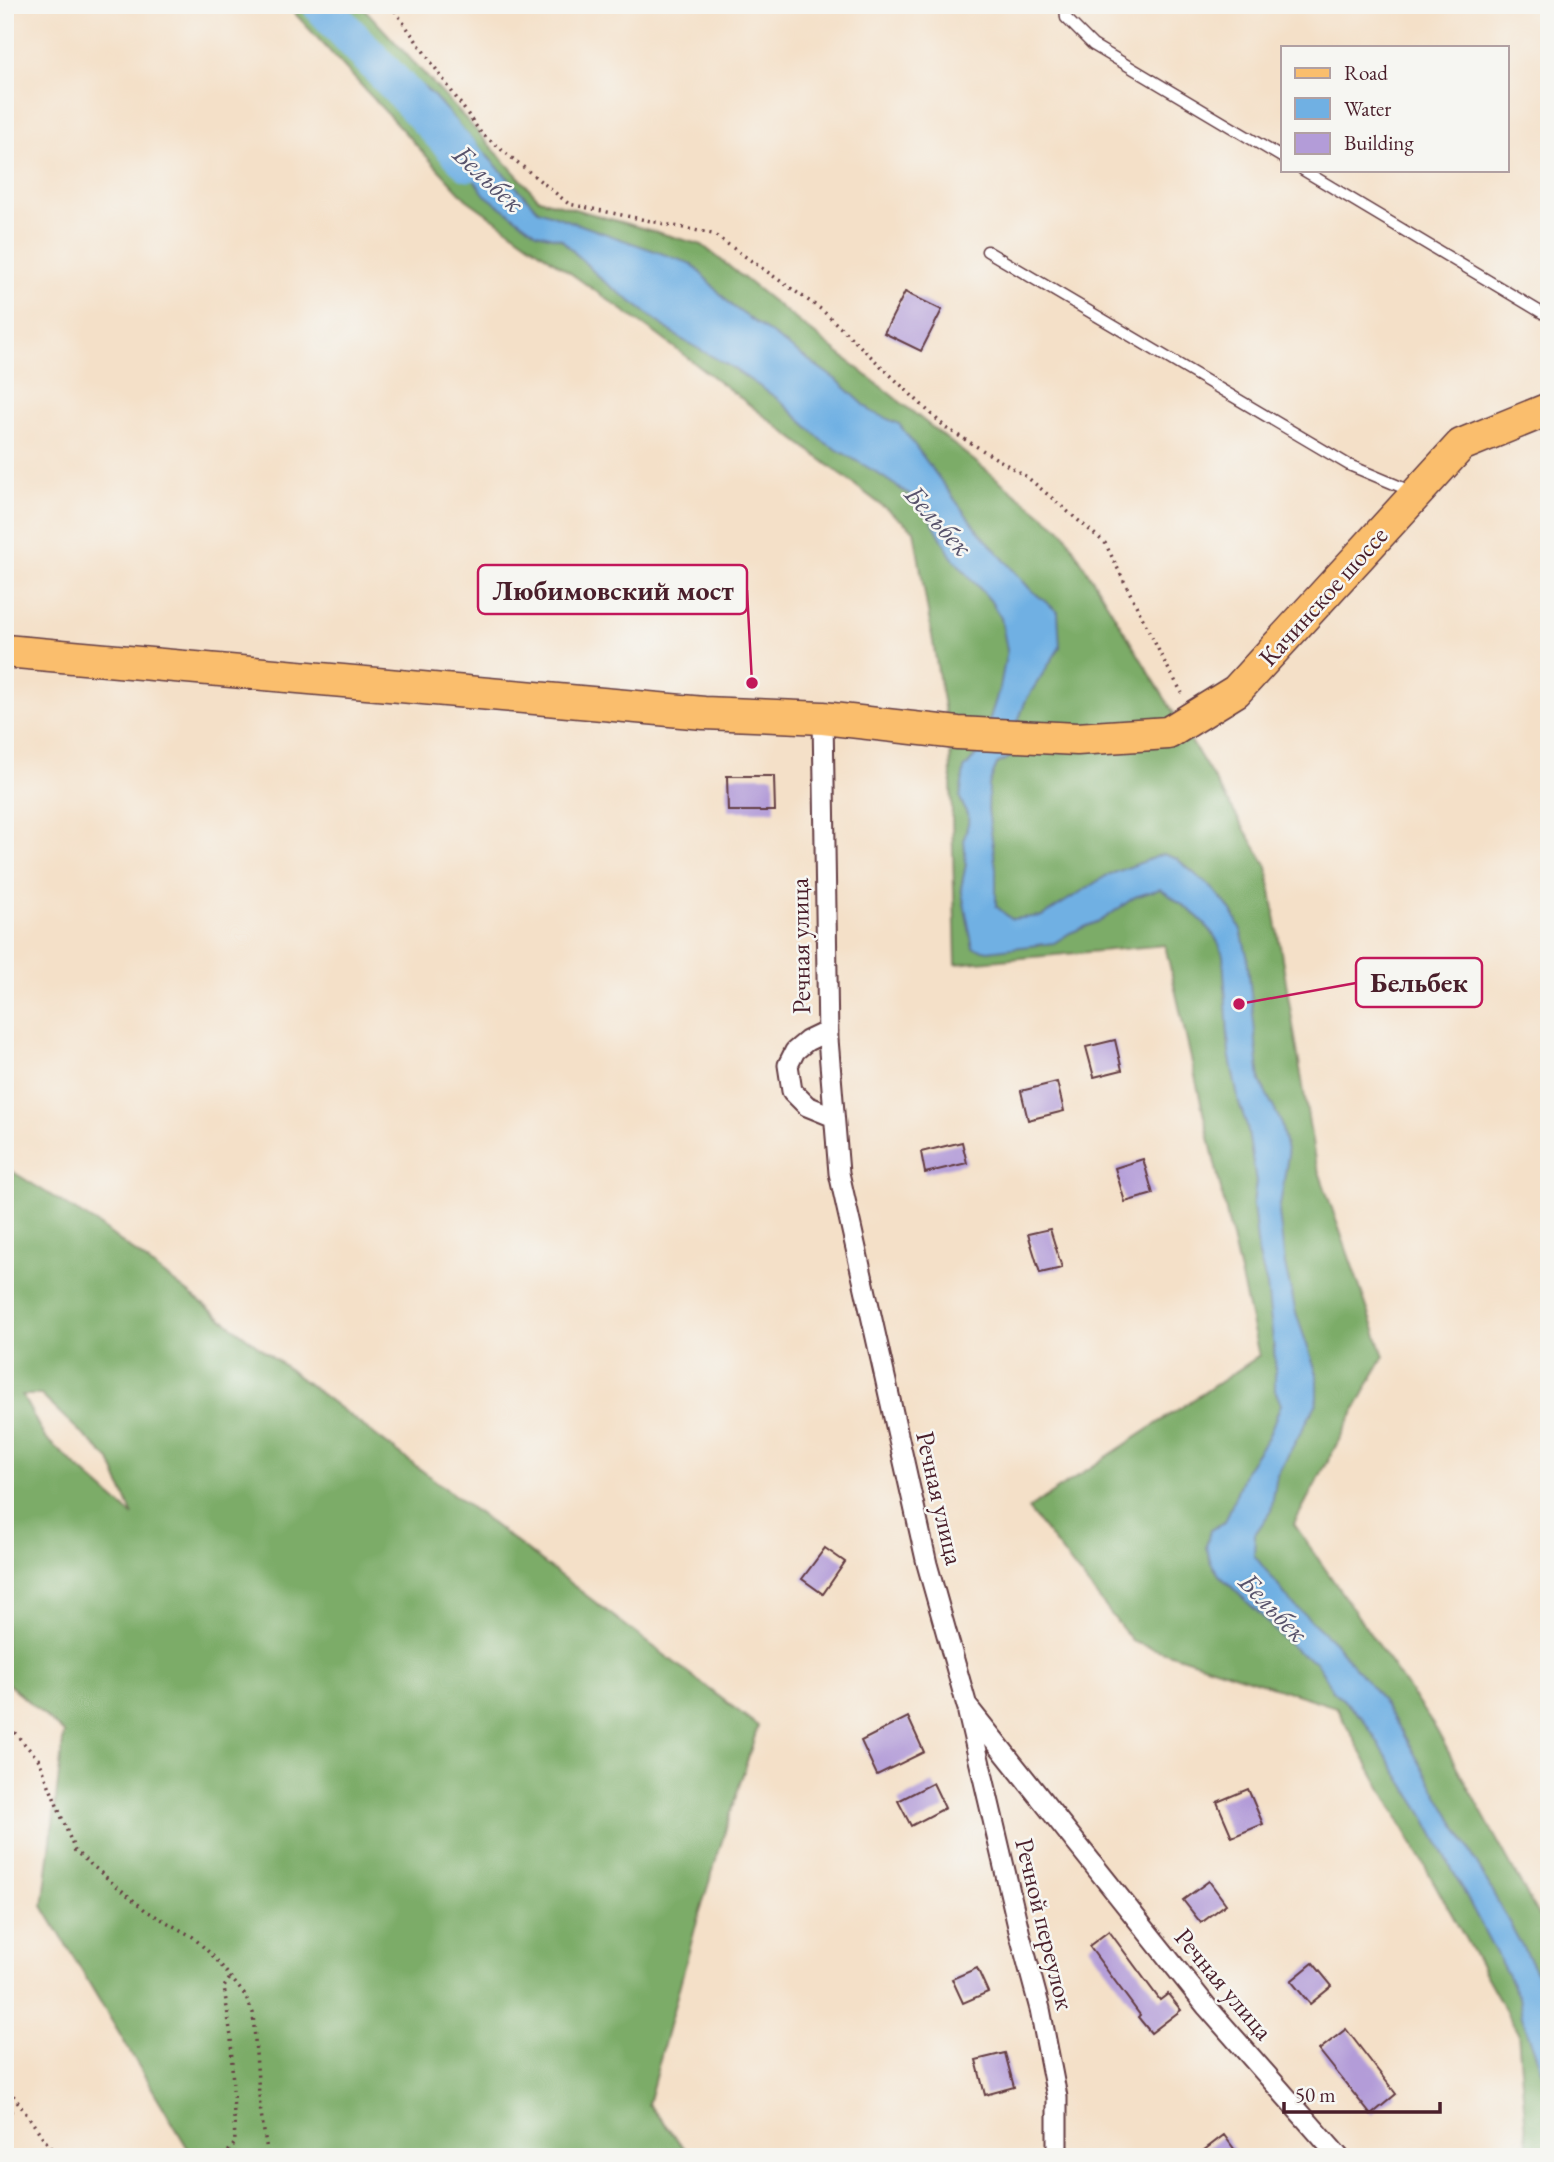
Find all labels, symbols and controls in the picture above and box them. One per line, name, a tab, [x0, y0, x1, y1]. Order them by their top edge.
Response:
legend	[1281, 46, 1508, 172]
text: Road	[1344, 59, 1388, 86]
text: Water	[1344, 95, 1391, 122]
text: Building	[1344, 129, 1414, 156]
water label: Бельбек	[445, 135, 533, 221]
water label: Бельбек	[897, 476, 981, 564]
street label: Качинское шоссе	[1251, 519, 1395, 673]
callout: Любимовский мост	[478, 565, 747, 614]
text: Любимовский мост	[492, 572, 734, 608]
street label: Речная улица	[782, 877, 818, 1014]
callout: Бельбек	[1356, 958, 1482, 1007]
text: Бельбек	[1370, 964, 1468, 1000]
street label: Речная улица	[908, 1428, 972, 1569]
water label: Бельбек	[1231, 1563, 1317, 1650]
street label: Речной переулок	[1007, 1835, 1083, 2014]
street label: Речная улица	[1167, 1921, 1281, 2048]
scale bar	[1284, 2071, 1440, 2115]
text: 50 m	[1295, 2081, 1336, 2108]

